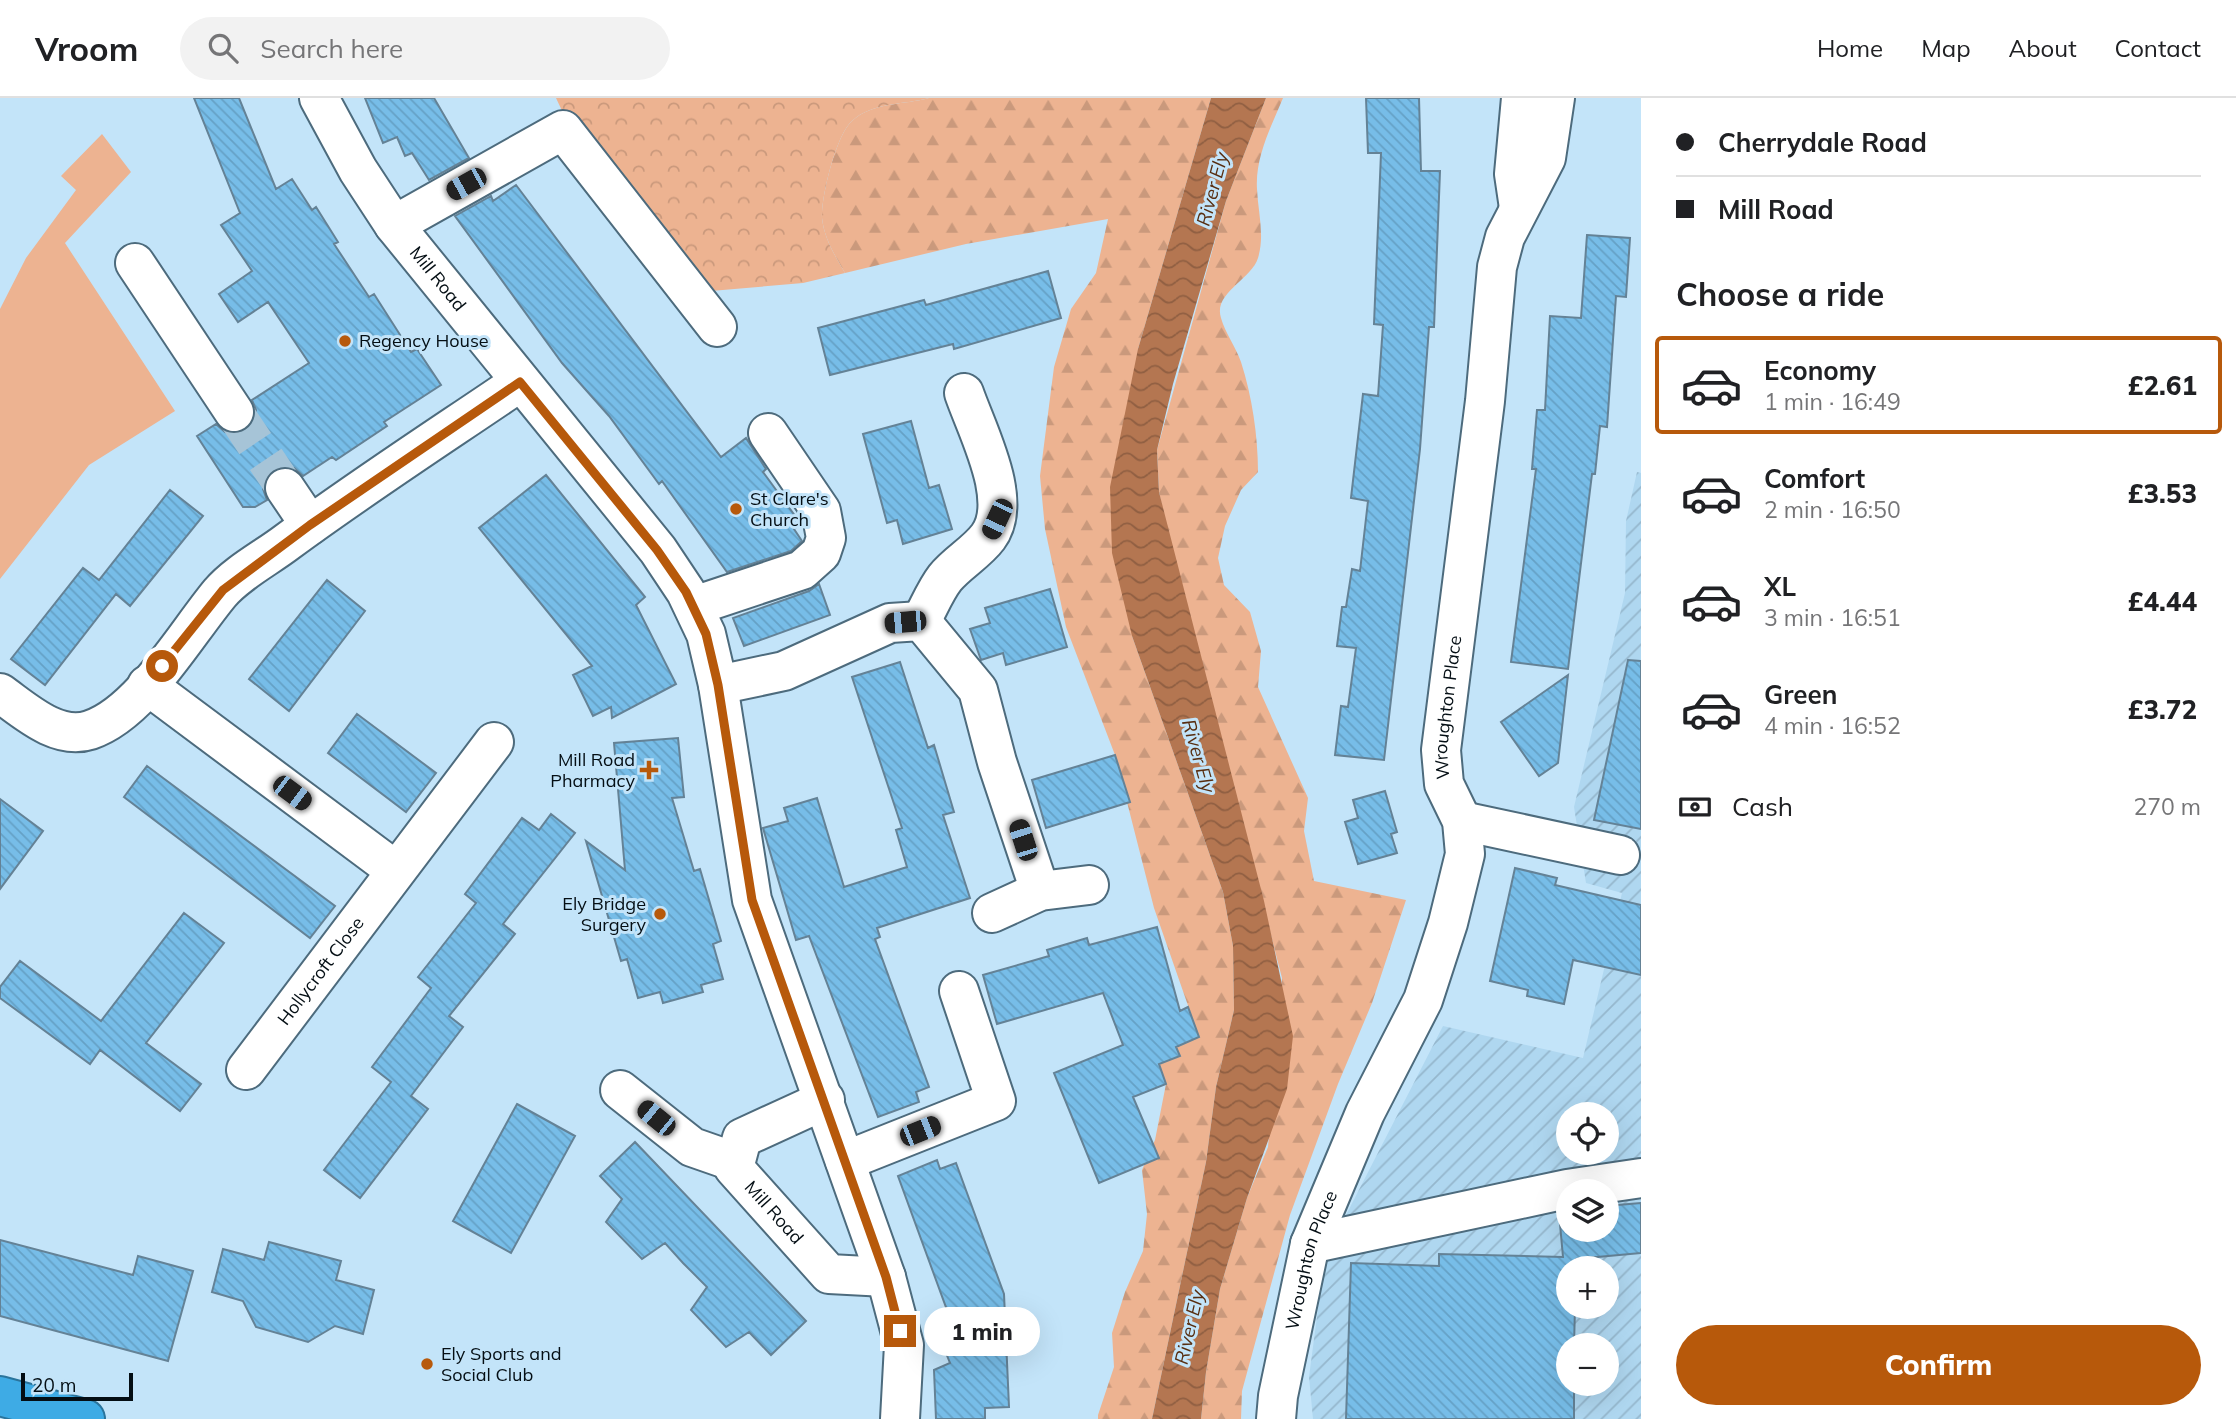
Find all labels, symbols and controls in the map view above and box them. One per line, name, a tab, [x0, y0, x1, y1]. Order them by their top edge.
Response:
search box	[180, 17, 670, 80]
text: Vroom	[35, 28, 138, 69]
icon: search	[204, 29, 242, 67]
text: Search here	[260, 32, 403, 65]
text: Home	[1817, 33, 1883, 63]
text: Map	[1921, 33, 1971, 63]
text: About	[2009, 33, 2077, 63]
text: Contact	[2115, 33, 2201, 63]
text: Cherrydale Road	[1718, 126, 1927, 159]
water label: River Ely	[1191, 149, 1234, 229]
car	[443, 165, 490, 203]
text: Mill Road	[1718, 193, 1834, 226]
street label: Mill Road	[405, 241, 471, 316]
text: Choose a ride	[1676, 274, 1884, 314]
place label: Regency House	[359, 329, 489, 352]
marker: Regency House	[337, 333, 353, 349]
icon: car	[1680, 354, 1743, 417]
text: Economy	[1764, 354, 1876, 387]
text: £2.61	[2128, 369, 2197, 402]
text: 1 min · 16:49	[1764, 387, 1901, 416]
icon: car	[1680, 462, 1743, 525]
text: Comfort	[1764, 462, 1865, 495]
text: £3.53	[2128, 477, 2197, 510]
place label: St Clare's Church	[750, 487, 829, 531]
text: 2 min · 16:50	[1764, 495, 1901, 524]
car	[979, 496, 1016, 542]
marker: St Clare's Church	[728, 501, 744, 517]
icon: car	[1680, 570, 1743, 633]
text: XL	[1764, 570, 1796, 603]
text: £4.44	[2128, 585, 2197, 618]
text: 3 min · 16:51	[1764, 603, 1901, 632]
car	[884, 610, 927, 634]
street label: Wroughton Place	[1429, 634, 1466, 780]
route start	[146, 650, 178, 682]
icon: car	[1680, 678, 1743, 741]
text: Green	[1764, 678, 1837, 711]
text: £3.72	[2128, 693, 2197, 726]
text: 4 min · 16:52	[1764, 711, 1901, 740]
water label: River Ely	[1177, 716, 1221, 797]
place label: Mill Road Pharmacy	[550, 748, 635, 792]
marker: Mill Road Pharmacy	[641, 762, 657, 778]
car	[269, 772, 316, 814]
icon: cash	[1676, 788, 1714, 826]
text: Cash	[1732, 790, 1793, 823]
text: 270 m	[2133, 792, 2201, 821]
car	[1007, 817, 1040, 863]
place label: Ely Bridge Surgery	[562, 892, 646, 936]
marker: Ely Bridge Surgery	[652, 906, 668, 922]
street label: Hollycroft Close	[272, 912, 369, 1030]
car	[634, 1097, 679, 1139]
map controls	[1556, 1102, 1619, 1396]
button: locate	[1556, 1102, 1619, 1165]
car	[897, 1113, 944, 1149]
street label: Mill Road	[740, 1176, 809, 1249]
button: layers	[1556, 1179, 1619, 1242]
street label: Wroughton Place	[1280, 1187, 1342, 1332]
button: +	[1556, 1256, 1619, 1319]
water label: River Ely	[1169, 1287, 1209, 1367]
callout: 1 min	[925, 1306, 1040, 1356]
route end	[884, 1315, 916, 1347]
text: 1 min	[951, 1317, 1013, 1346]
button: Confirm	[1676, 1325, 2201, 1405]
button: −	[1556, 1333, 1619, 1396]
place label: Ely Sports and Social Club	[441, 1342, 562, 1386]
marker: Ely Sports and Social Club	[419, 1356, 435, 1372]
scale bar	[21, 1370, 133, 1402]
text: 20 m	[32, 1373, 76, 1397]

